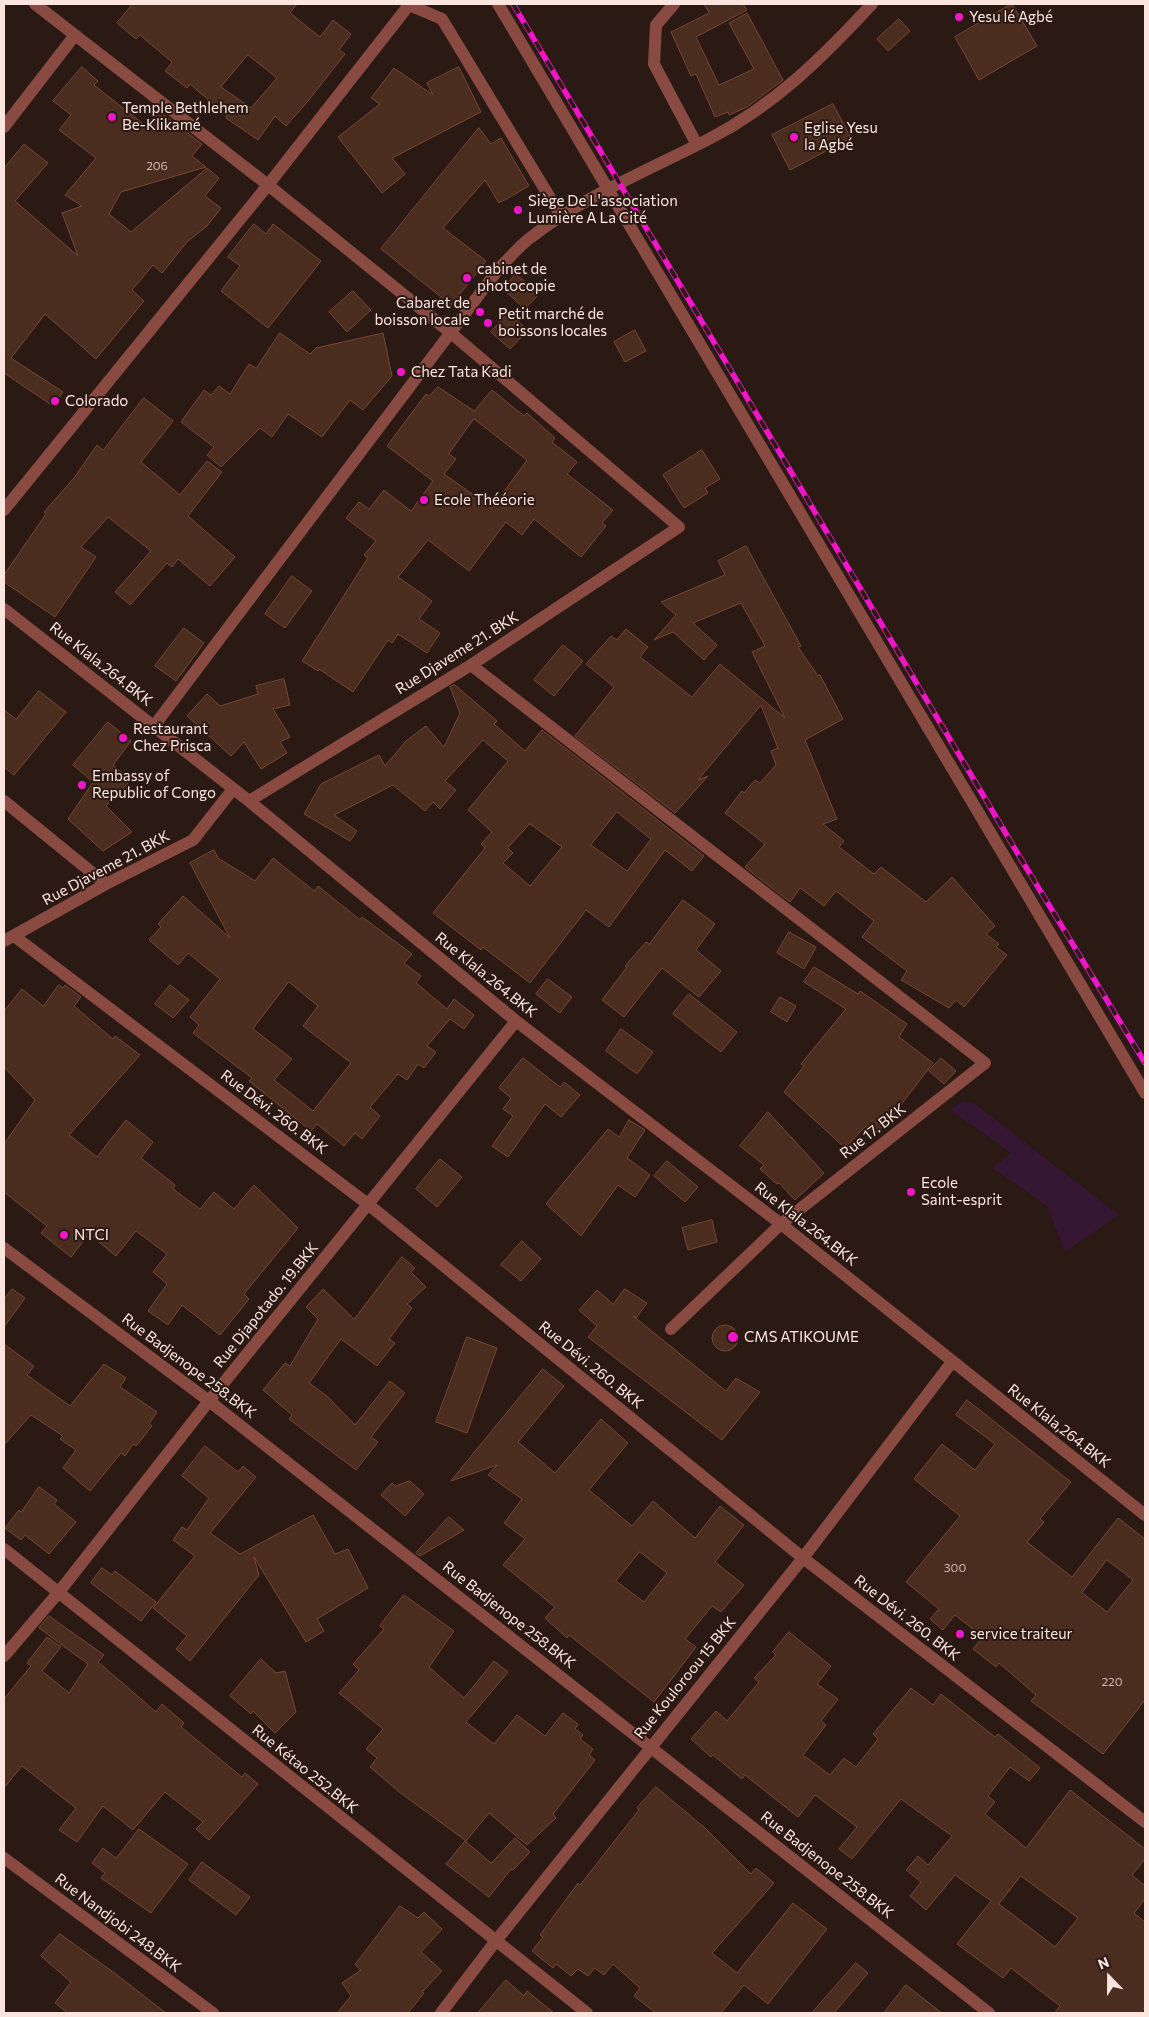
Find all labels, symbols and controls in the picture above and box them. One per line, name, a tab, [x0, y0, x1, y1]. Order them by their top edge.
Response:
place label: Yesu lé Agbé	[969, 8, 1053, 26]
marker: Yesu lé Agbé	[953, 11, 965, 23]
place label: Temple Bethlehem Be-Klikamé	[122, 99, 248, 134]
marker: Temple Bethlehem Be-Klikamé	[106, 111, 118, 123]
place label: Eglise Yesu la Agbé	[804, 119, 878, 154]
marker: Eglise Yesu la Agbé	[788, 131, 800, 143]
house number: 206	[146, 159, 168, 173]
place label: Siège De L'association Lumière A La Cité	[528, 192, 678, 227]
marker: Siège De L'association Lumière A La Cité	[512, 204, 524, 216]
place label: cabinet de photocopie	[477, 260, 555, 295]
marker: cabinet de photocopie	[461, 272, 473, 284]
place label: Cabaret de boisson locale	[374, 294, 470, 329]
place label: Petit marché de boissons locales	[498, 305, 607, 340]
marker: Cabaret de boisson locale	[474, 306, 486, 318]
marker: Petit marché de boissons locales	[482, 317, 494, 329]
place label: Chez Tata Kadi	[411, 363, 512, 381]
marker: Chez Tata Kadi	[395, 366, 407, 378]
place label: Colorado	[65, 392, 128, 410]
marker: Colorado	[49, 395, 61, 407]
place label: Ecole Thééorie	[434, 491, 535, 509]
marker: Ecole Thééorie	[418, 494, 430, 506]
street label: Rue Djaveme 21. BKK	[392, 608, 522, 698]
street label: Rue Klala.264.BKK	[46, 618, 156, 710]
place label: Restaurant Chez Prisca	[133, 720, 211, 755]
marker: Restaurant Chez Prisca	[117, 732, 129, 744]
place label: Embassy of Republic of Congo	[92, 767, 216, 802]
marker: Embassy of Republic of Congo	[76, 779, 88, 791]
street label: Rue Djaveme 21. BKK	[39, 827, 173, 909]
street label: Rue Klala.264.BKK	[432, 928, 540, 1022]
street label: Rue Dévi. 260. BKK	[217, 1066, 331, 1158]
street label: Rue 17. BKK	[836, 1100, 910, 1162]
place label: Ecole Saint-esprit	[921, 1174, 1002, 1209]
street label: Rue Klala.264.BKK	[751, 1178, 861, 1270]
marker: Ecole Saint-esprit	[905, 1186, 917, 1198]
place label: NTCI	[74, 1226, 109, 1244]
marker: NTCI	[58, 1229, 70, 1241]
street label: Rue Djapotado. 19.BKK	[210, 1239, 322, 1371]
street label: Rue Badjenope 258.BKK	[118, 1310, 260, 1422]
street label: Rue Dévi. 260. BKK	[535, 1317, 647, 1413]
place label: CMS ATIKOUME	[744, 1328, 859, 1346]
marker: CMS ATIKOUME	[726, 1330, 740, 1344]
street label: Rue Klala,264.BKK	[1004, 1380, 1114, 1472]
street label: Rue Badjenope 258.BKK	[439, 1558, 579, 1672]
house number: 300	[944, 1561, 966, 1575]
street label: Rue Dévi. 260. BKK	[851, 1571, 963, 1665]
street label: Rue Kouloroou 15 BKK	[630, 1614, 740, 1742]
place label: service traiteur	[970, 1625, 1072, 1643]
marker: service traiteur	[954, 1628, 966, 1640]
house number: 220	[1101, 1675, 1123, 1689]
street label: Rue Kétao 252.BKK	[248, 1721, 362, 1817]
street label: Rue Badjenope 258.BKK	[757, 1808, 897, 1922]
street label: Rue Nandjobi 248.BKK	[51, 1870, 185, 1976]
north arrow	[1084, 1952, 1134, 2002]
text: N	[1095, 1953, 1111, 1972]

